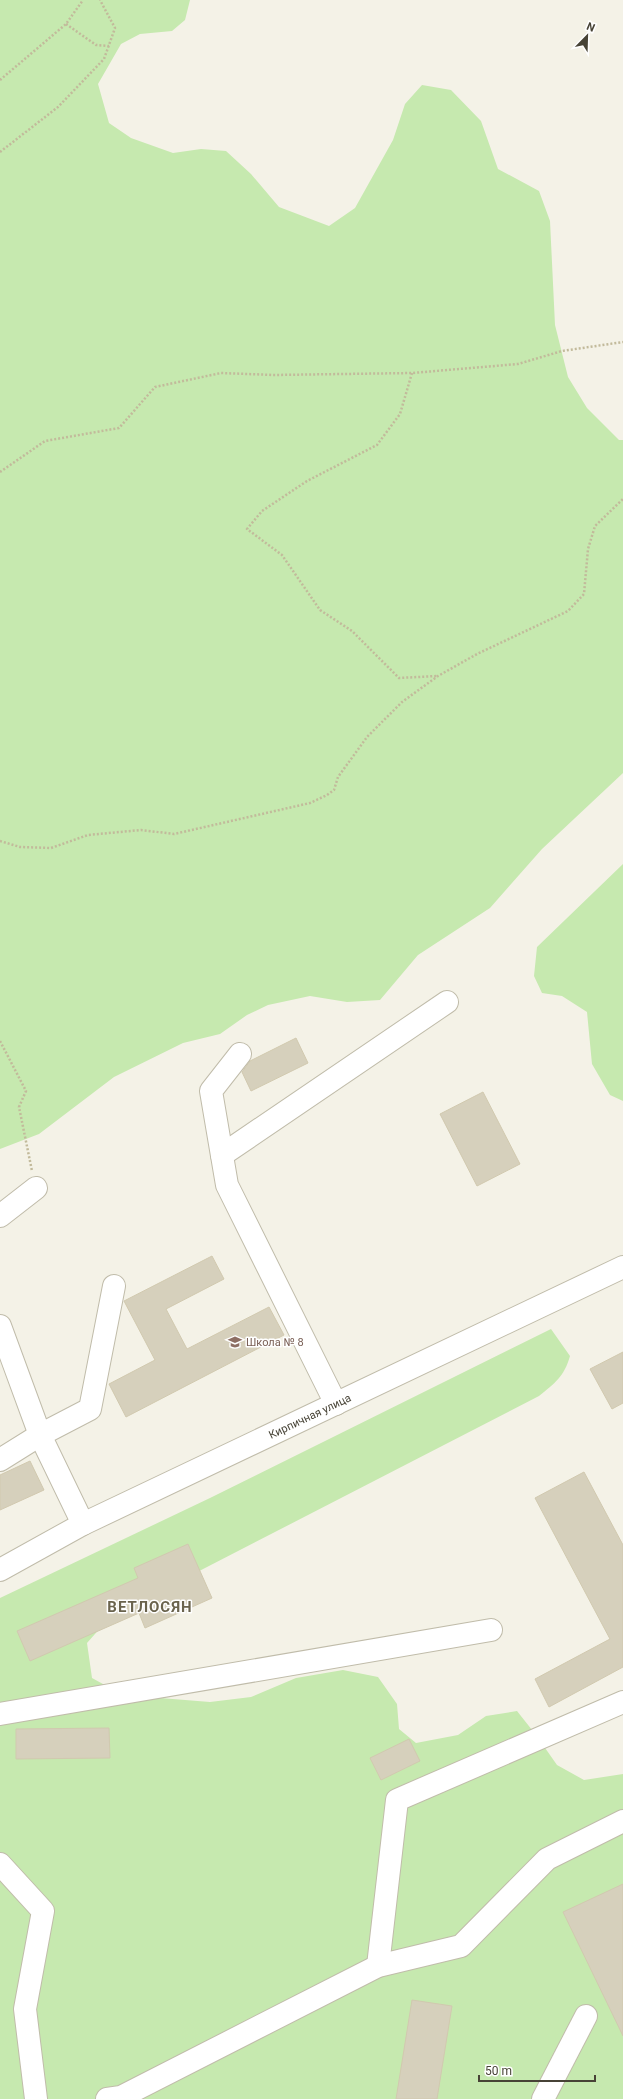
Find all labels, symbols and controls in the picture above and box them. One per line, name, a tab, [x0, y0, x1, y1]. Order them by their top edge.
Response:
north arrow	[567, 16, 607, 56]
text: N	[585, 20, 597, 35]
school or university icon: Школа № 8	[227, 1334, 243, 1350]
place label: Школа № 8	[246, 1336, 304, 1349]
street label: Кирпичная улица	[267, 1391, 353, 1442]
district label: ВЕТЛОСЯН	[107, 1598, 193, 1616]
scale bar	[479, 2057, 595, 2083]
text: 50 m	[485, 2064, 512, 2078]

